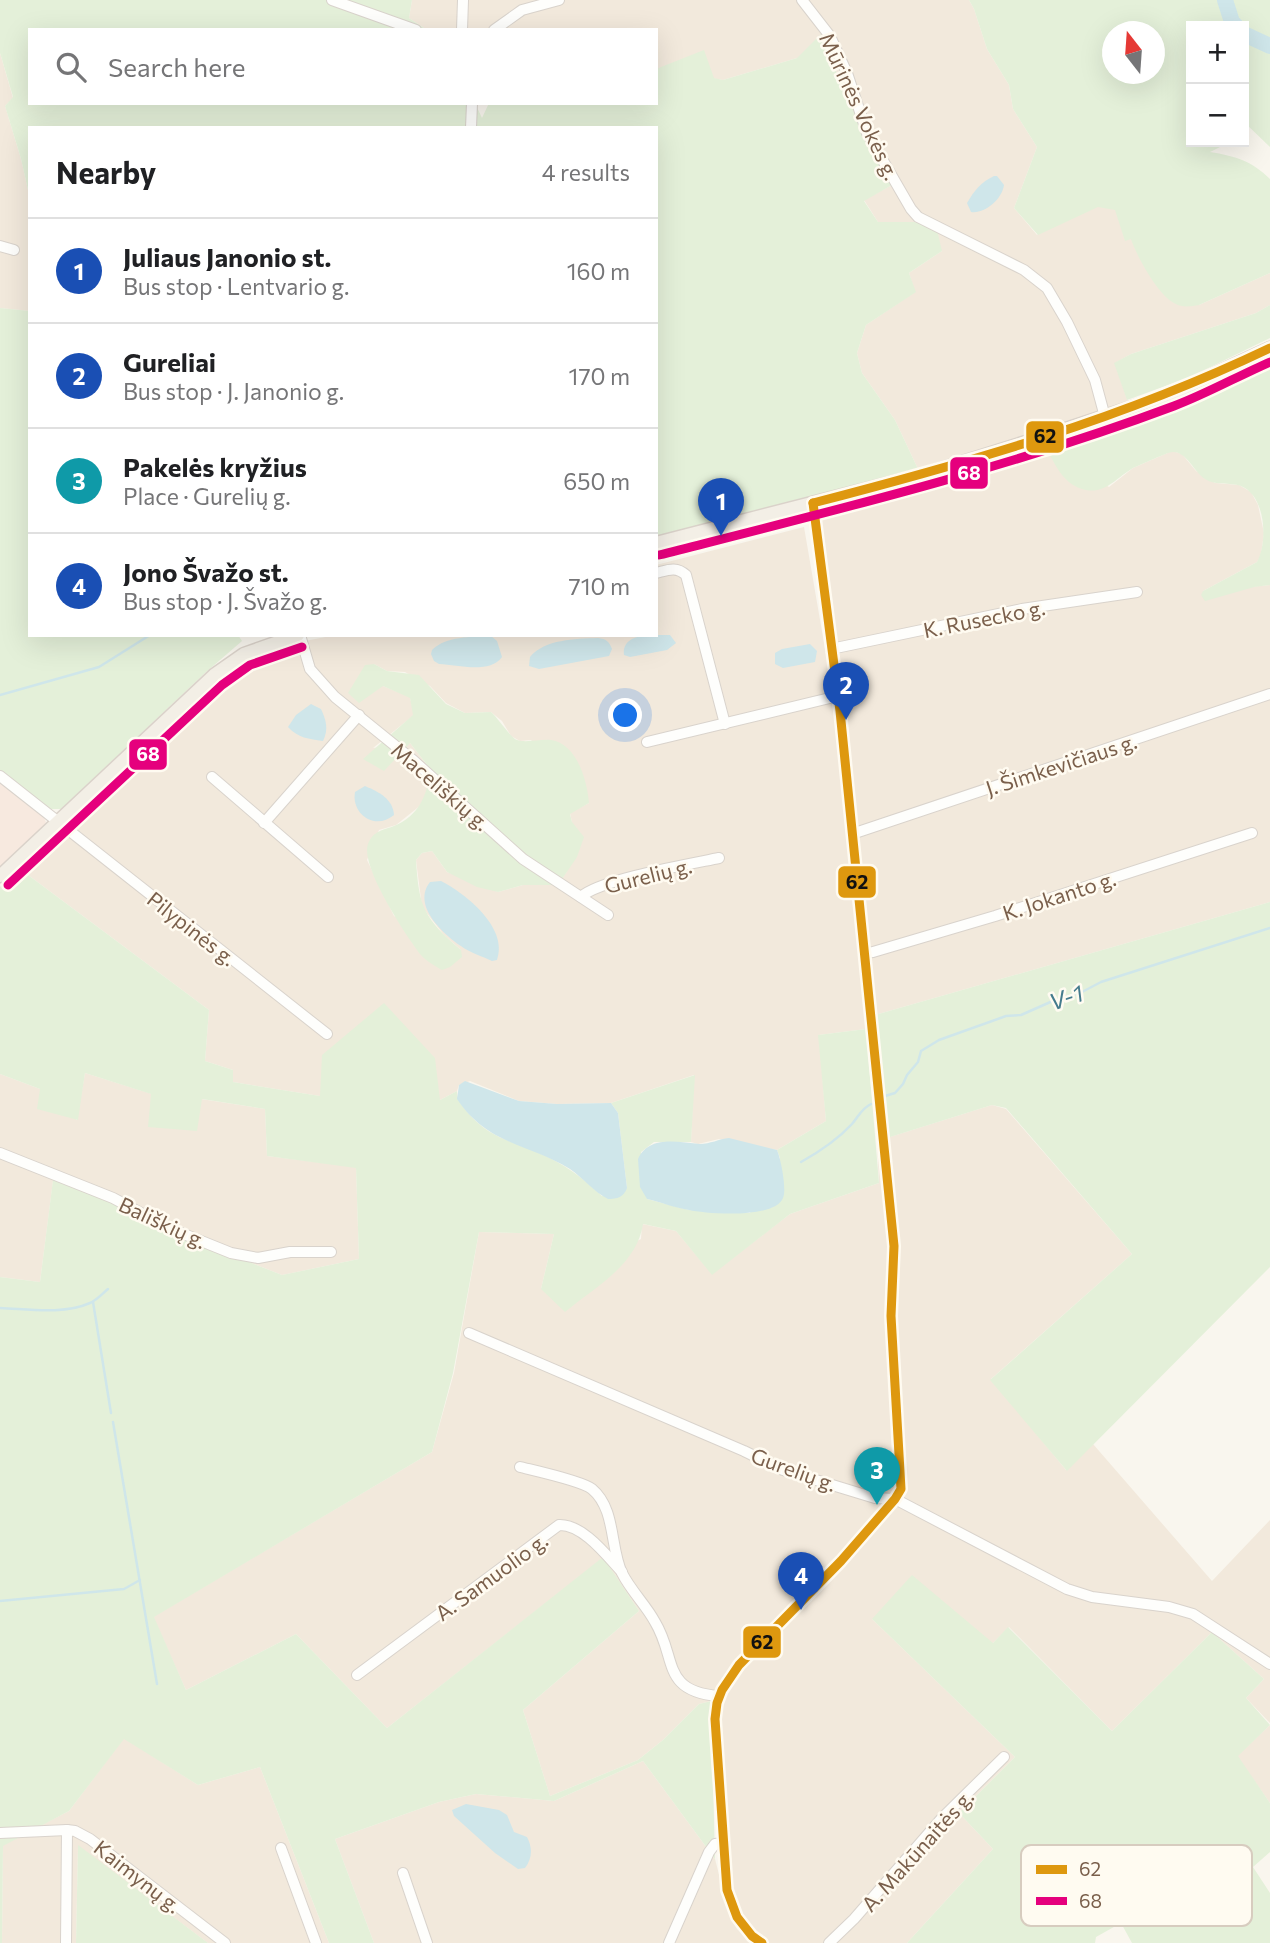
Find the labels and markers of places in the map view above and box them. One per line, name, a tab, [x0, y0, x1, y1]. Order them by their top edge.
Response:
pin: 1	[698, 478, 744, 536]
pin: 2	[823, 662, 869, 720]
pin: 3	[854, 1447, 900, 1505]
pin: 4	[778, 1552, 824, 1610]

